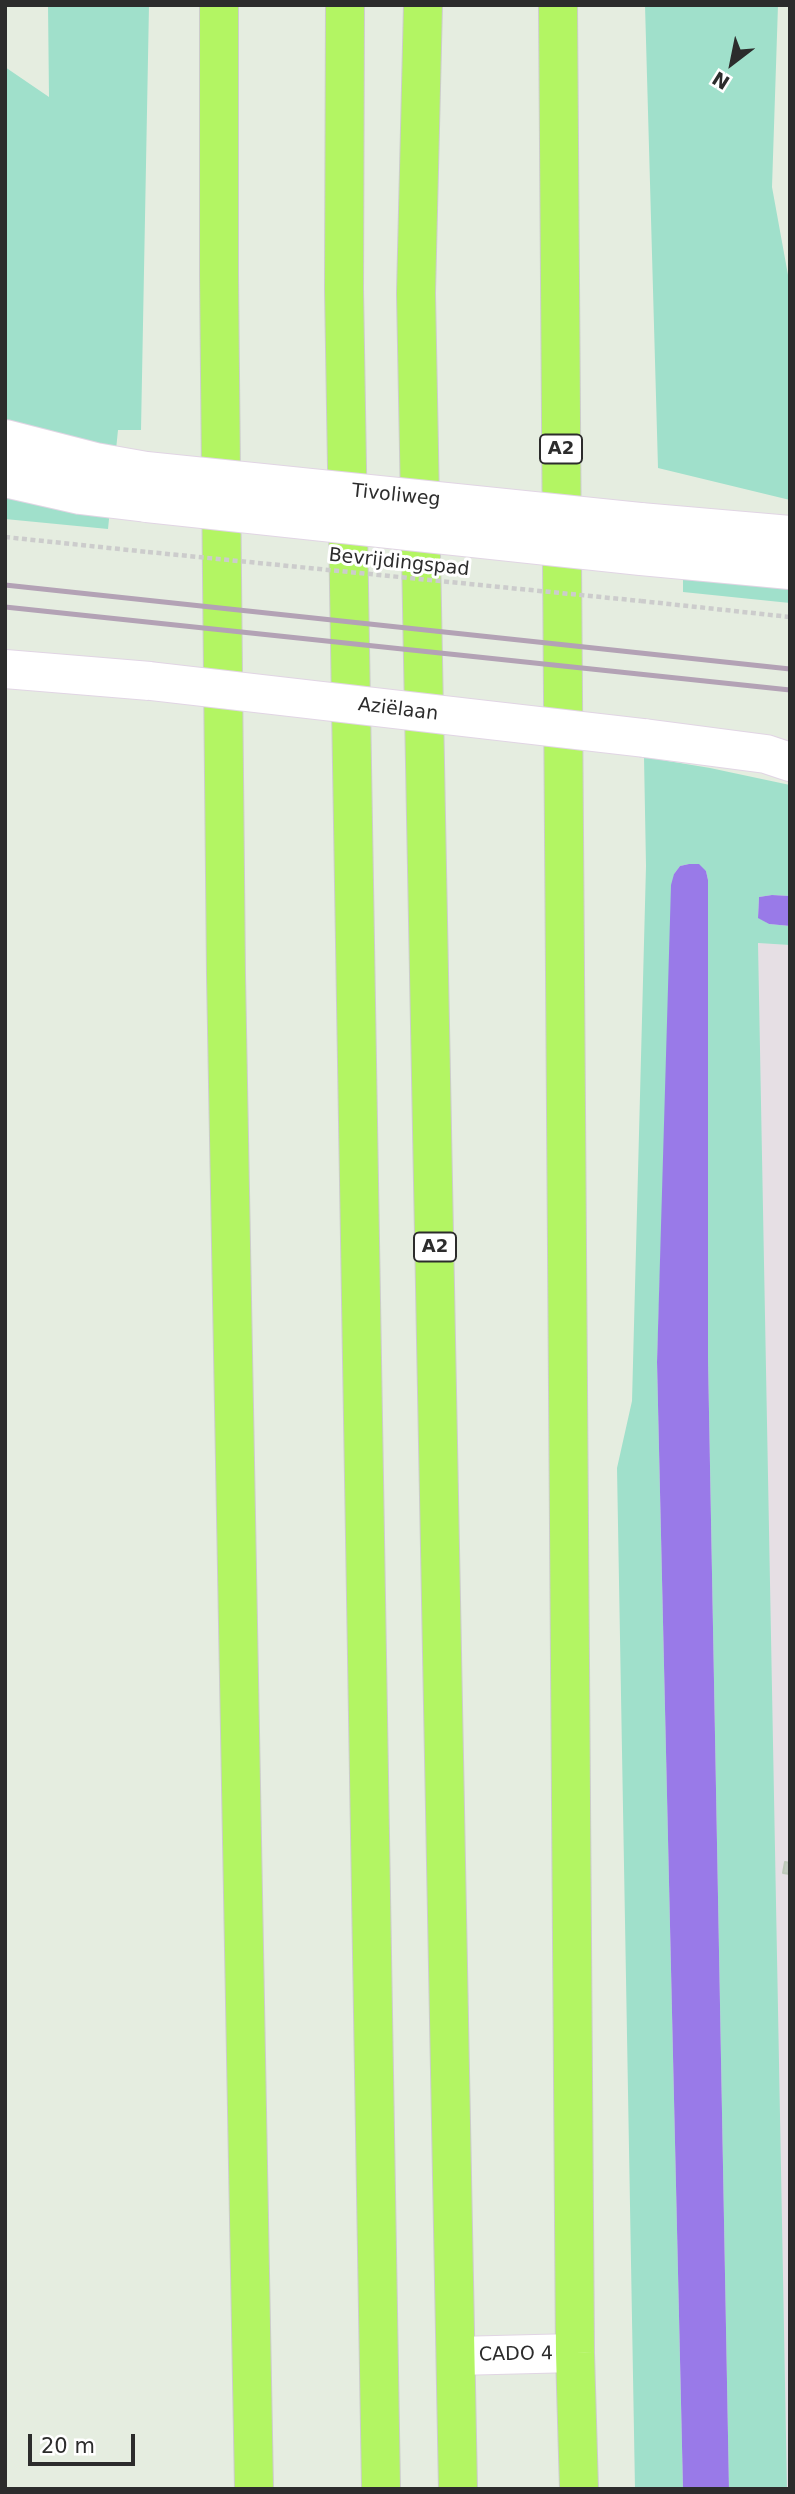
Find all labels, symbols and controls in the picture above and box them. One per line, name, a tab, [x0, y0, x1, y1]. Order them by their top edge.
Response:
north arrow	[697, 28, 767, 98]
text: N	[708, 67, 733, 94]
road number: A2	[540, 434, 582, 463]
street label: Tivoliweg	[351, 480, 441, 512]
street label: Bevrijdingspad	[327, 544, 471, 582]
street label: Aziëlaan	[357, 694, 439, 726]
road number: A2	[414, 1232, 456, 1262]
street label: CADO 4	[479, 2343, 553, 2367]
scale bar	[32, 2420, 138, 2464]
text: 20 m	[41, 2434, 95, 2458]

